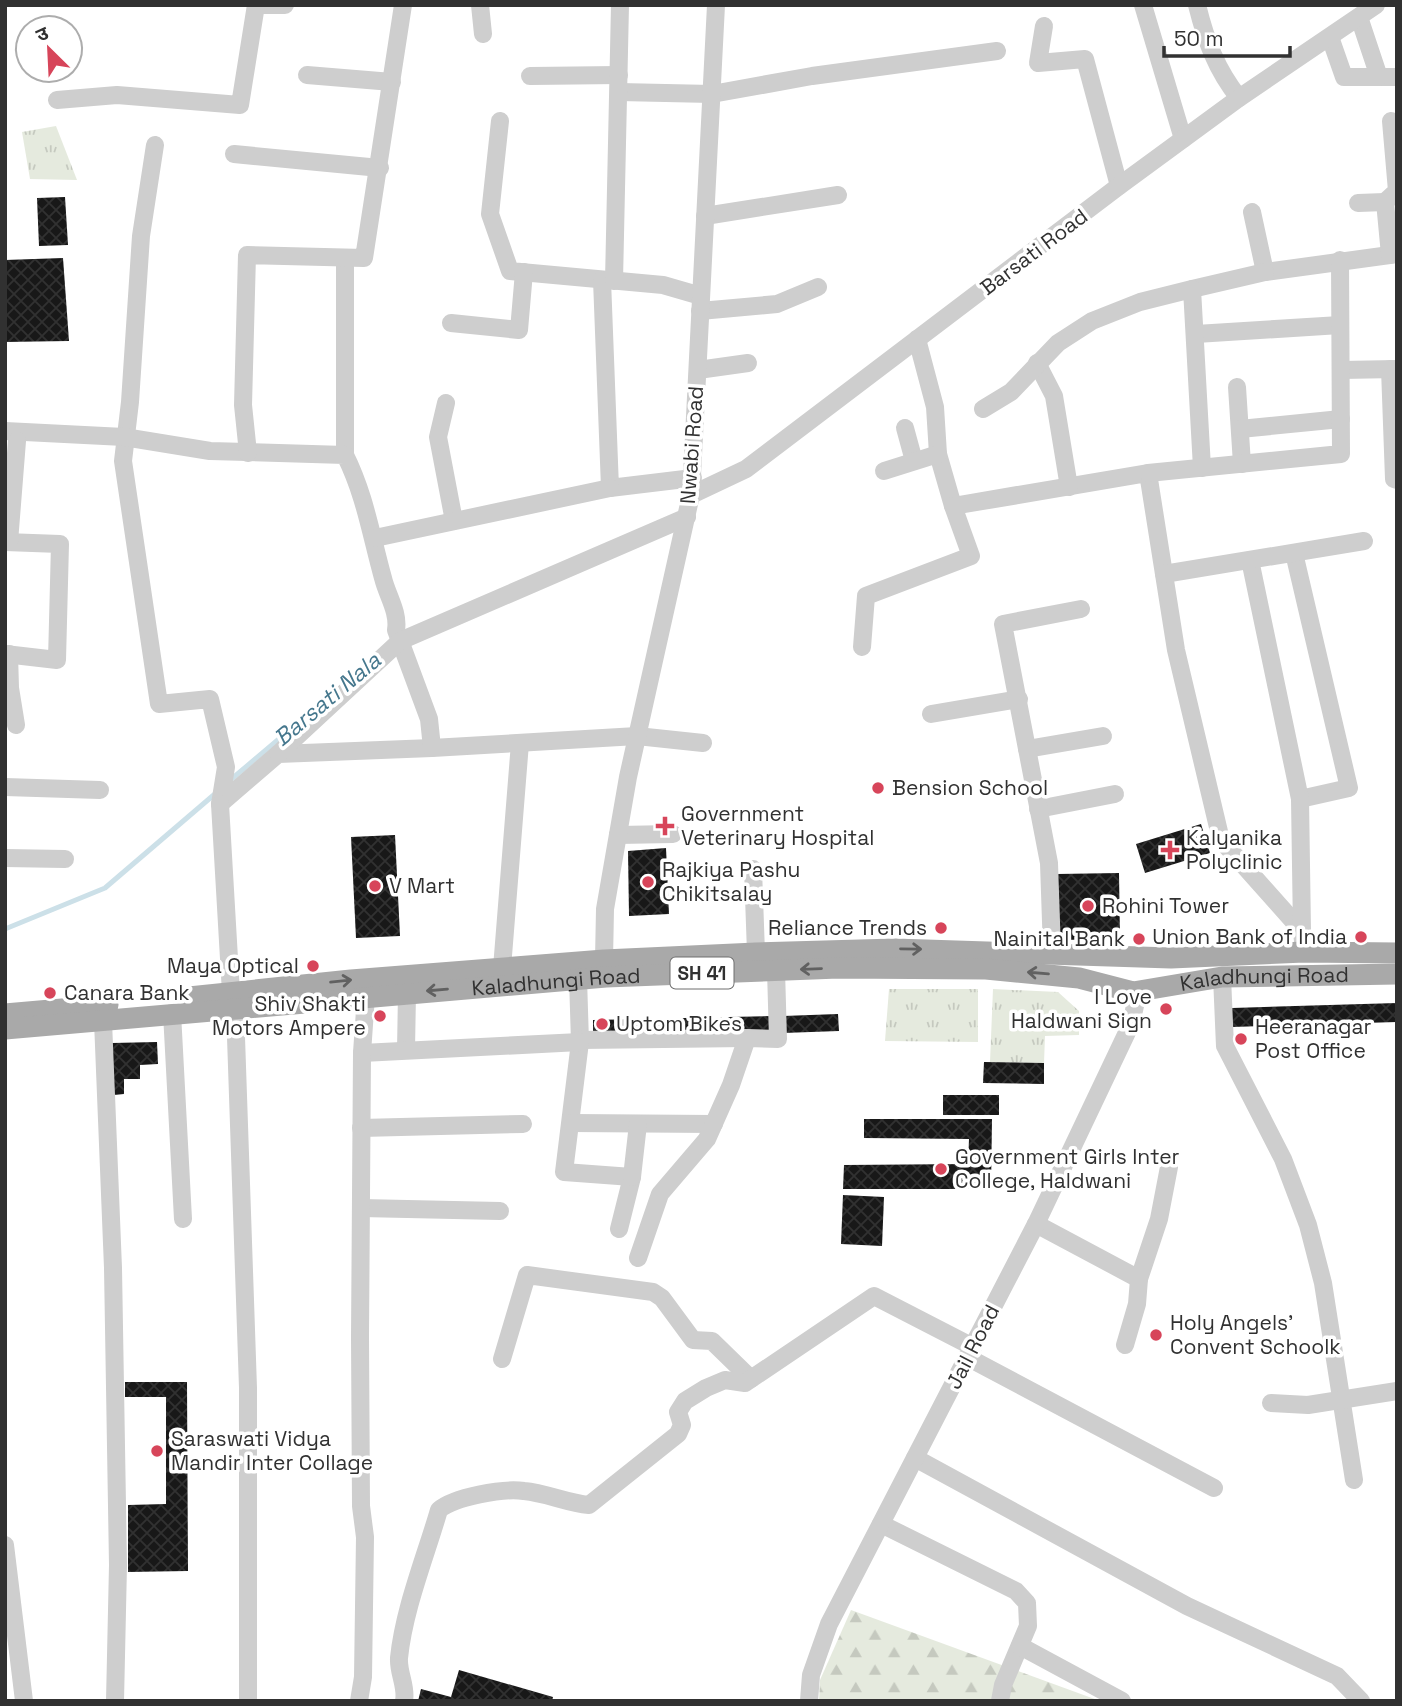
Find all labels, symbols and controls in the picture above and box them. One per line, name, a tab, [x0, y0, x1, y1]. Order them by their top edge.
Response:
north arrow	[14, 14, 84, 84]
scale bar	[1164, 14, 1290, 58]
text: उ	[32, 20, 53, 48]
text: 50 m	[1174, 25, 1224, 52]
street label: Barsati Road	[975, 202, 1093, 301]
street label: Nwabi Road	[674, 385, 709, 505]
water label: Barsati Nala	[267, 645, 387, 753]
place label: Bension School	[892, 774, 1048, 801]
marker: Bension School	[870, 780, 886, 796]
place label: Government Veterinary Hospital	[681, 800, 874, 851]
marker: Government Veterinary Hospital	[655, 816, 675, 836]
place label: Kalyanika Polyclinic	[1186, 824, 1283, 875]
marker: Kalyanika Polyclinic	[1160, 840, 1180, 860]
place label: Rajkiya Pashu Chikitsalay	[662, 856, 800, 907]
place label: V Mart	[389, 872, 455, 899]
marker: Rajkiya Pashu Chikitsalay	[640, 874, 656, 890]
marker: V Mart	[367, 878, 383, 894]
place label: Rohini Tower	[1102, 892, 1229, 919]
marker: Rohini Tower	[1080, 898, 1096, 914]
place label: Reliance Trends	[768, 914, 927, 941]
marker: Reliance Trends	[933, 920, 949, 936]
place label: Union Bank of India	[1152, 923, 1347, 950]
place label: Nainital Bank	[993, 925, 1125, 952]
marker: Union Bank of India	[1353, 929, 1369, 945]
marker: Nainital Bank	[1131, 931, 1147, 947]
one-way arrow	[899, 942, 922, 956]
place label: Maya Optical	[167, 952, 299, 979]
marker: Maya Optical	[305, 958, 321, 974]
road number: SH 41	[670, 958, 734, 988]
street label: Kaladhungi Road	[1178, 961, 1349, 997]
street label: Kaladhungi Road	[470, 962, 641, 1002]
one-way arrow	[800, 962, 823, 975]
one-way arrow	[1028, 966, 1050, 979]
one-way arrow	[330, 974, 352, 987]
place label: Canara Bank	[64, 979, 190, 1006]
place label: I Love Haldwani Sign	[1011, 983, 1152, 1034]
one-way arrow	[426, 984, 449, 997]
marker: Canara Bank	[42, 985, 58, 1001]
place label: Shiv Shakti Motors Ampere	[212, 990, 366, 1041]
marker: I Love Haldwani Sign	[1158, 1001, 1174, 1017]
marker: Shiv Shakti Motors Ampere	[372, 1008, 388, 1024]
place label: Uptom Bikes	[616, 1010, 742, 1037]
place label: Heeranagar Post Office	[1255, 1013, 1371, 1064]
marker: Uptom Bikes	[594, 1016, 610, 1032]
marker: Heeranagar Post Office	[1233, 1031, 1249, 1047]
place label: Government Girls Inter College, Haldwani	[955, 1143, 1180, 1194]
marker: Government Girls Inter College, Haldwani	[933, 1161, 949, 1177]
street label: Jail Road	[940, 1300, 1005, 1394]
place label: Holy Angels' Convent Schoolk	[1170, 1309, 1341, 1360]
marker: Holy Angels' Convent Schoolk	[1148, 1327, 1164, 1343]
place label: Saraswati Vidya Mandir Inter Collage	[171, 1425, 373, 1476]
marker: Saraswati Vidya Mandir Inter Collage	[149, 1443, 165, 1459]

